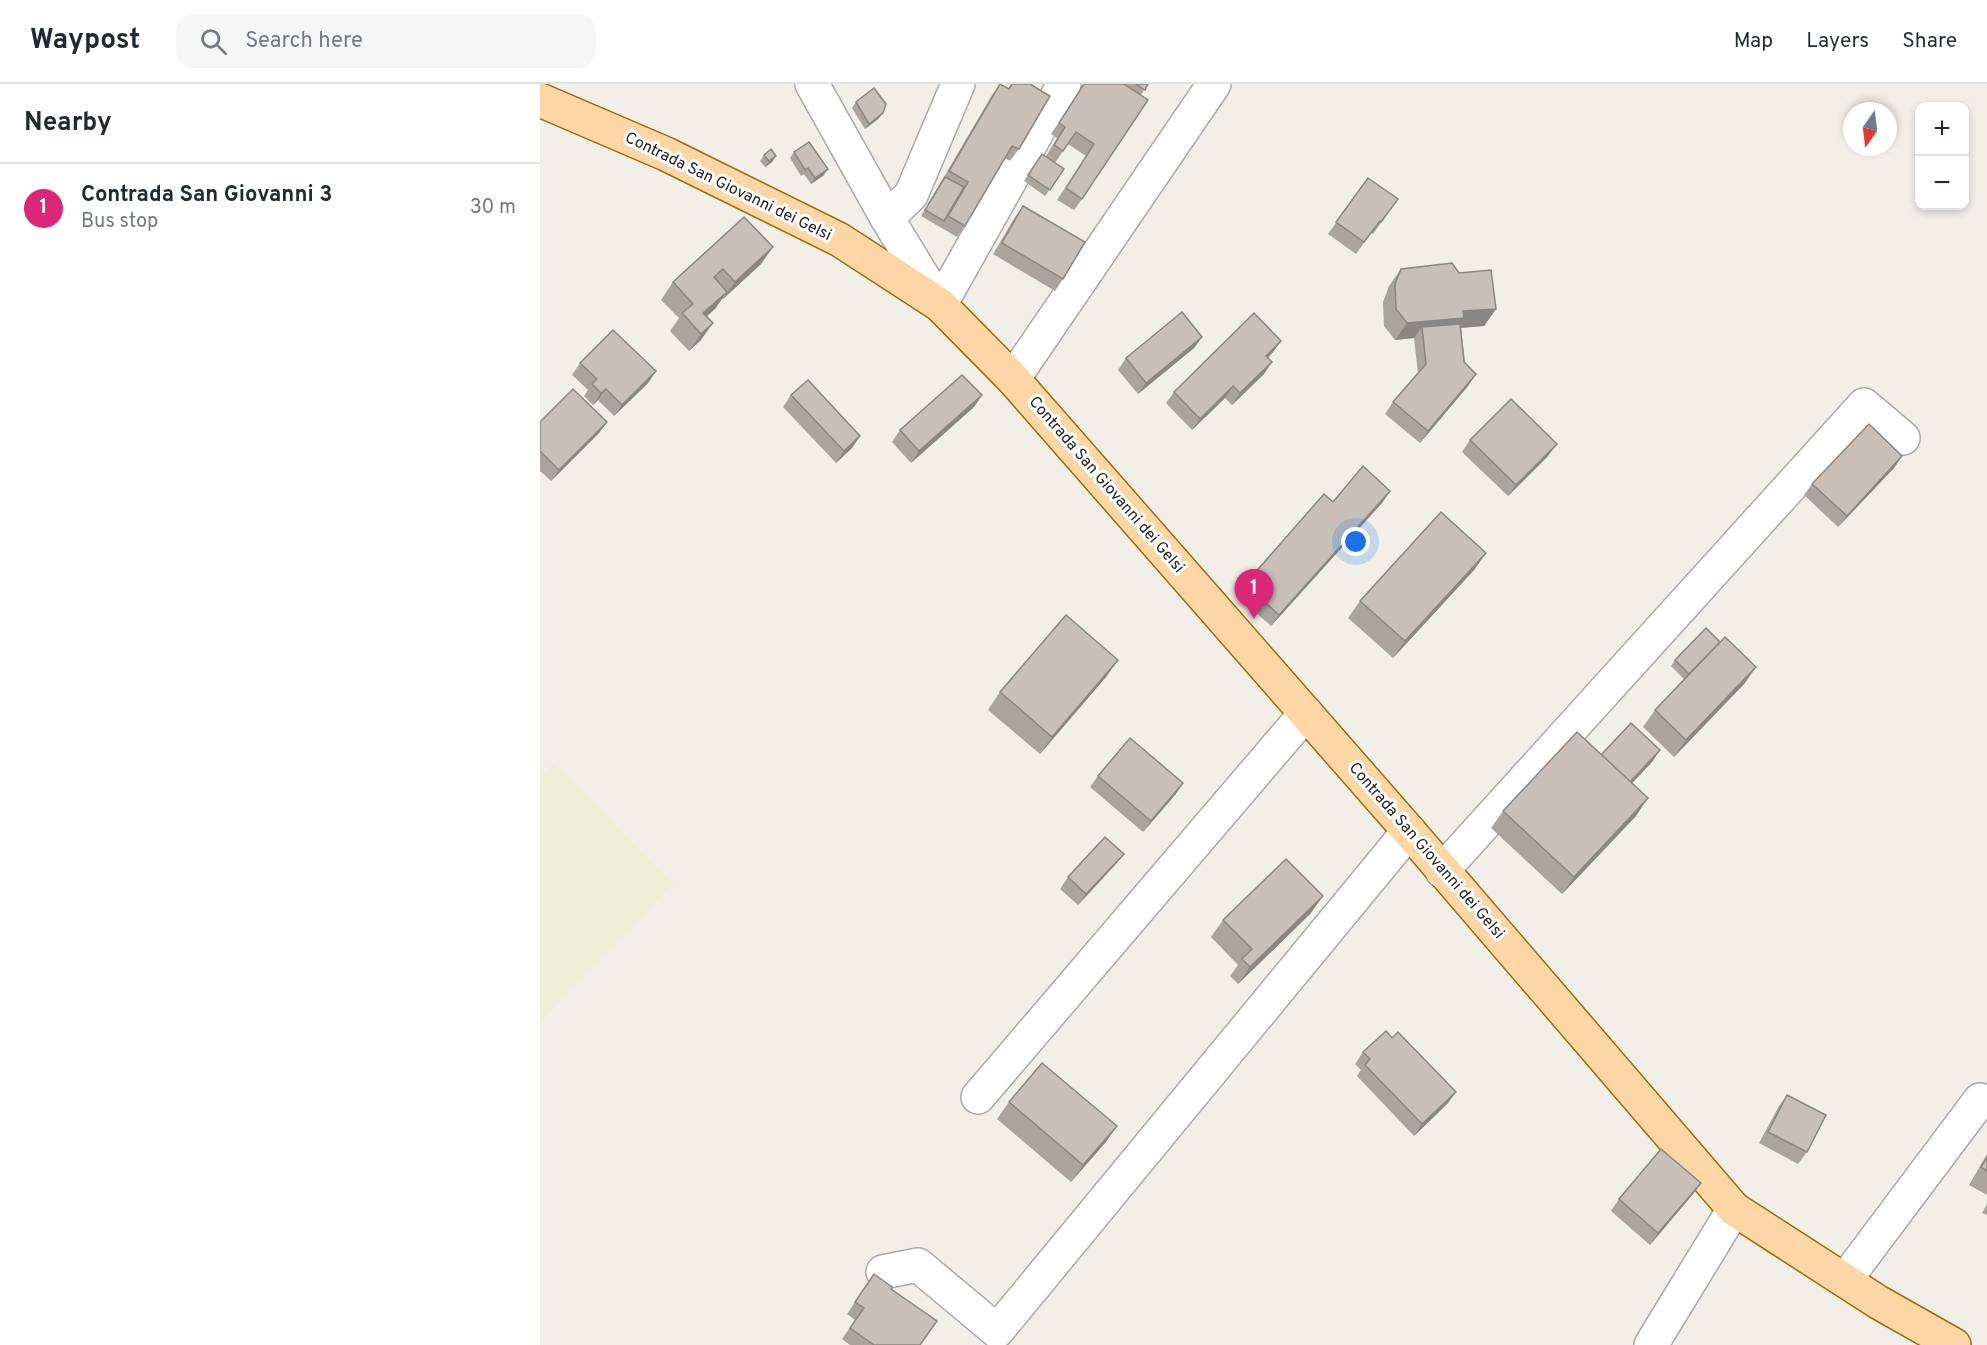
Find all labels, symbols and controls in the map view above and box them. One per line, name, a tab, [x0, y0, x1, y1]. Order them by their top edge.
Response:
search box	[176, 14, 596, 68]
text: Waypost	[30, 23, 140, 59]
icon: search	[197, 25, 230, 58]
text: Search here	[245, 28, 363, 55]
text: Map	[1734, 28, 1773, 55]
text: Layers	[1806, 28, 1869, 55]
text: Share	[1902, 28, 1957, 55]
north arrow	[1843, 102, 1897, 156]
map controls	[1915, 102, 1969, 210]
button: +	[1915, 102, 1969, 156]
text: Nearby	[24, 107, 112, 140]
street label: Contrada San Giovanni dei Gelsi	[621, 128, 835, 246]
button: −	[1915, 156, 1969, 210]
text: Contrada San Giovanni 3	[81, 182, 332, 209]
text: 1	[40, 195, 48, 221]
text: 30 m	[470, 195, 516, 221]
text: Bus stop	[81, 209, 158, 235]
street label: Contrada San Giovanni dei Gelsi	[1024, 393, 1188, 577]
your location	[1341, 527, 1370, 556]
pin: 1	[1234, 570, 1274, 619]
street label: Contrada San Giovanni dei Gelsi	[1344, 759, 1508, 943]

